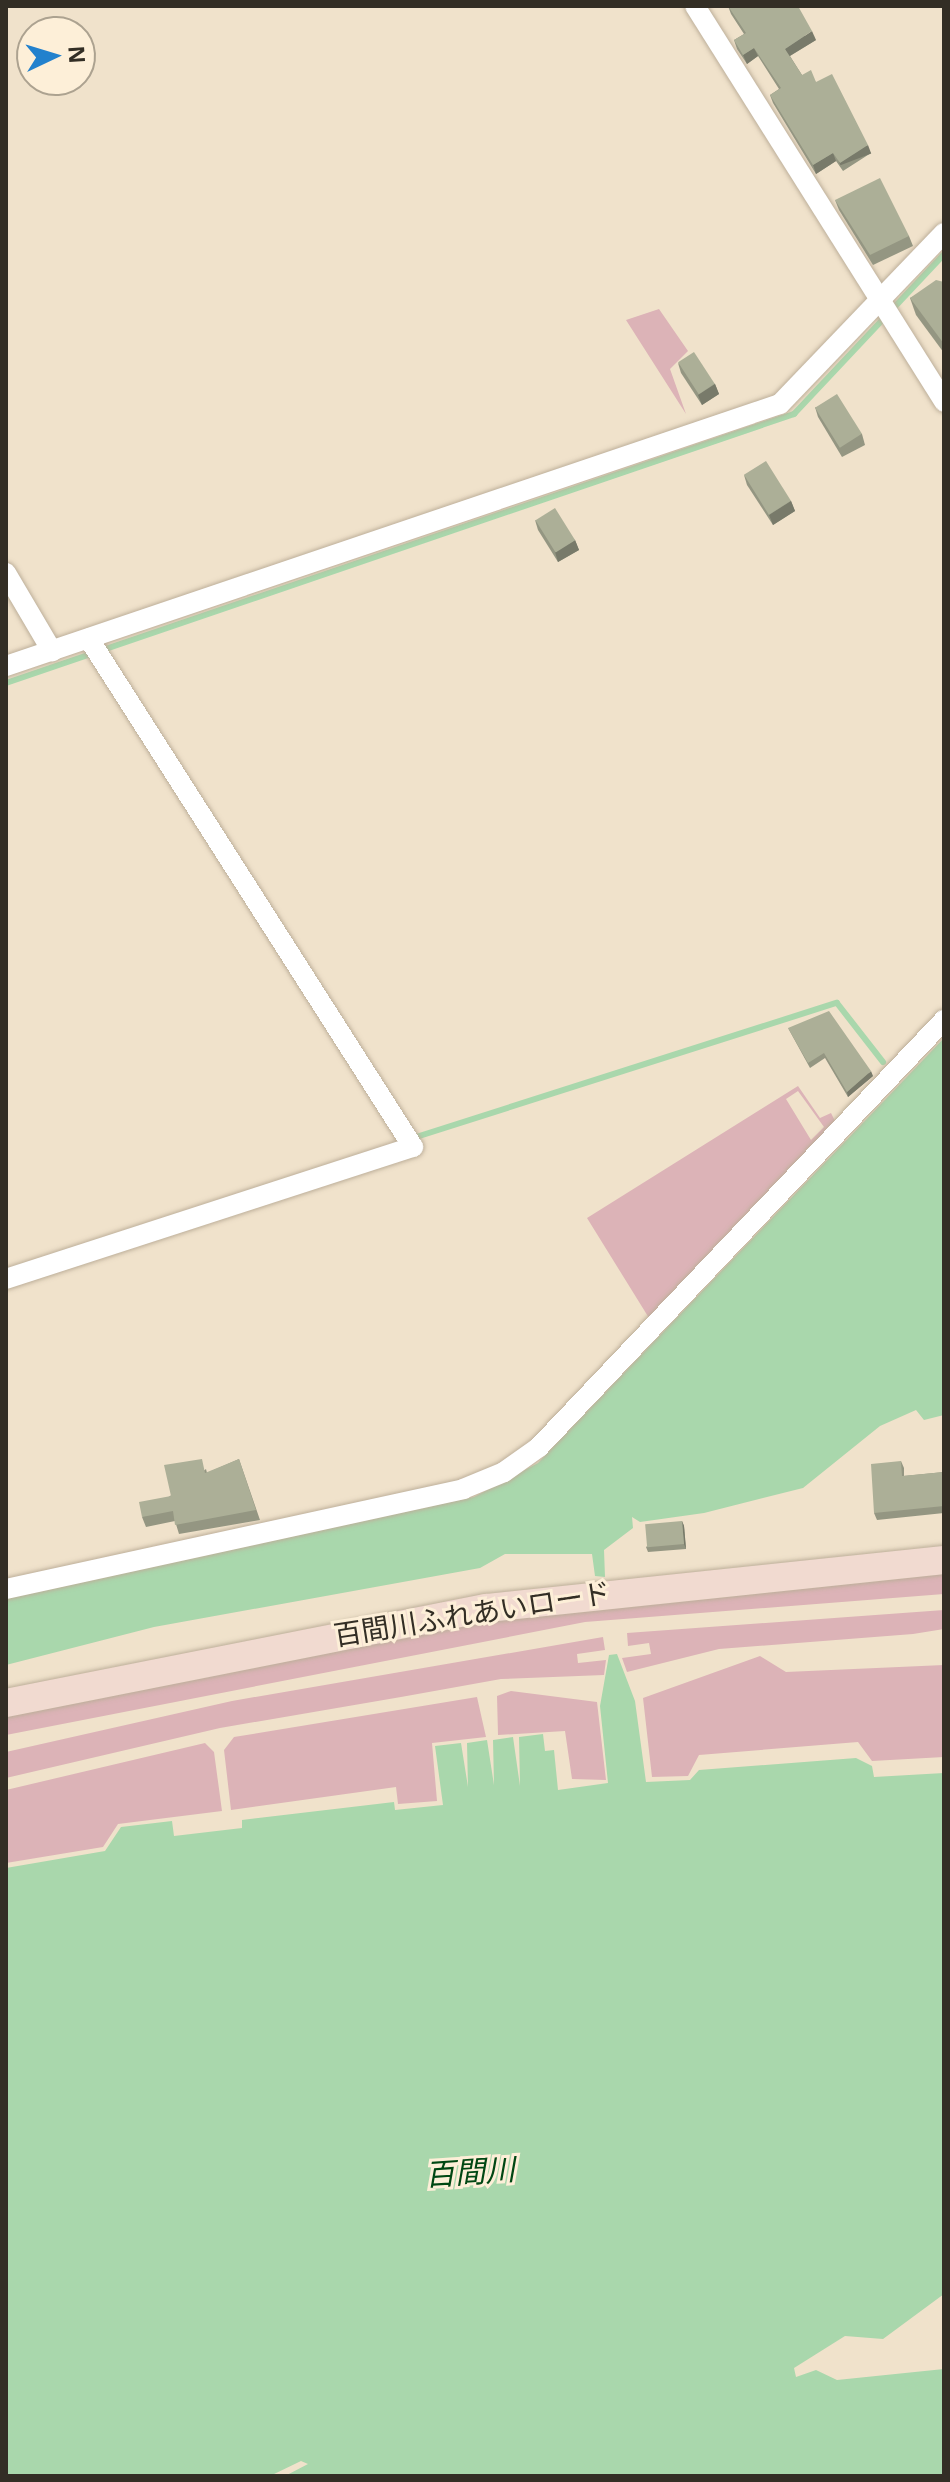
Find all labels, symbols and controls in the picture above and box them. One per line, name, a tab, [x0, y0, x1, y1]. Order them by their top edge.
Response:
north arrow	[16, 16, 96, 96]
text: N	[62, 44, 94, 64]
street label: 百間川ふれあいロード	[331, 1575, 613, 1651]
water label: 百間川	[424, 2151, 516, 2193]

